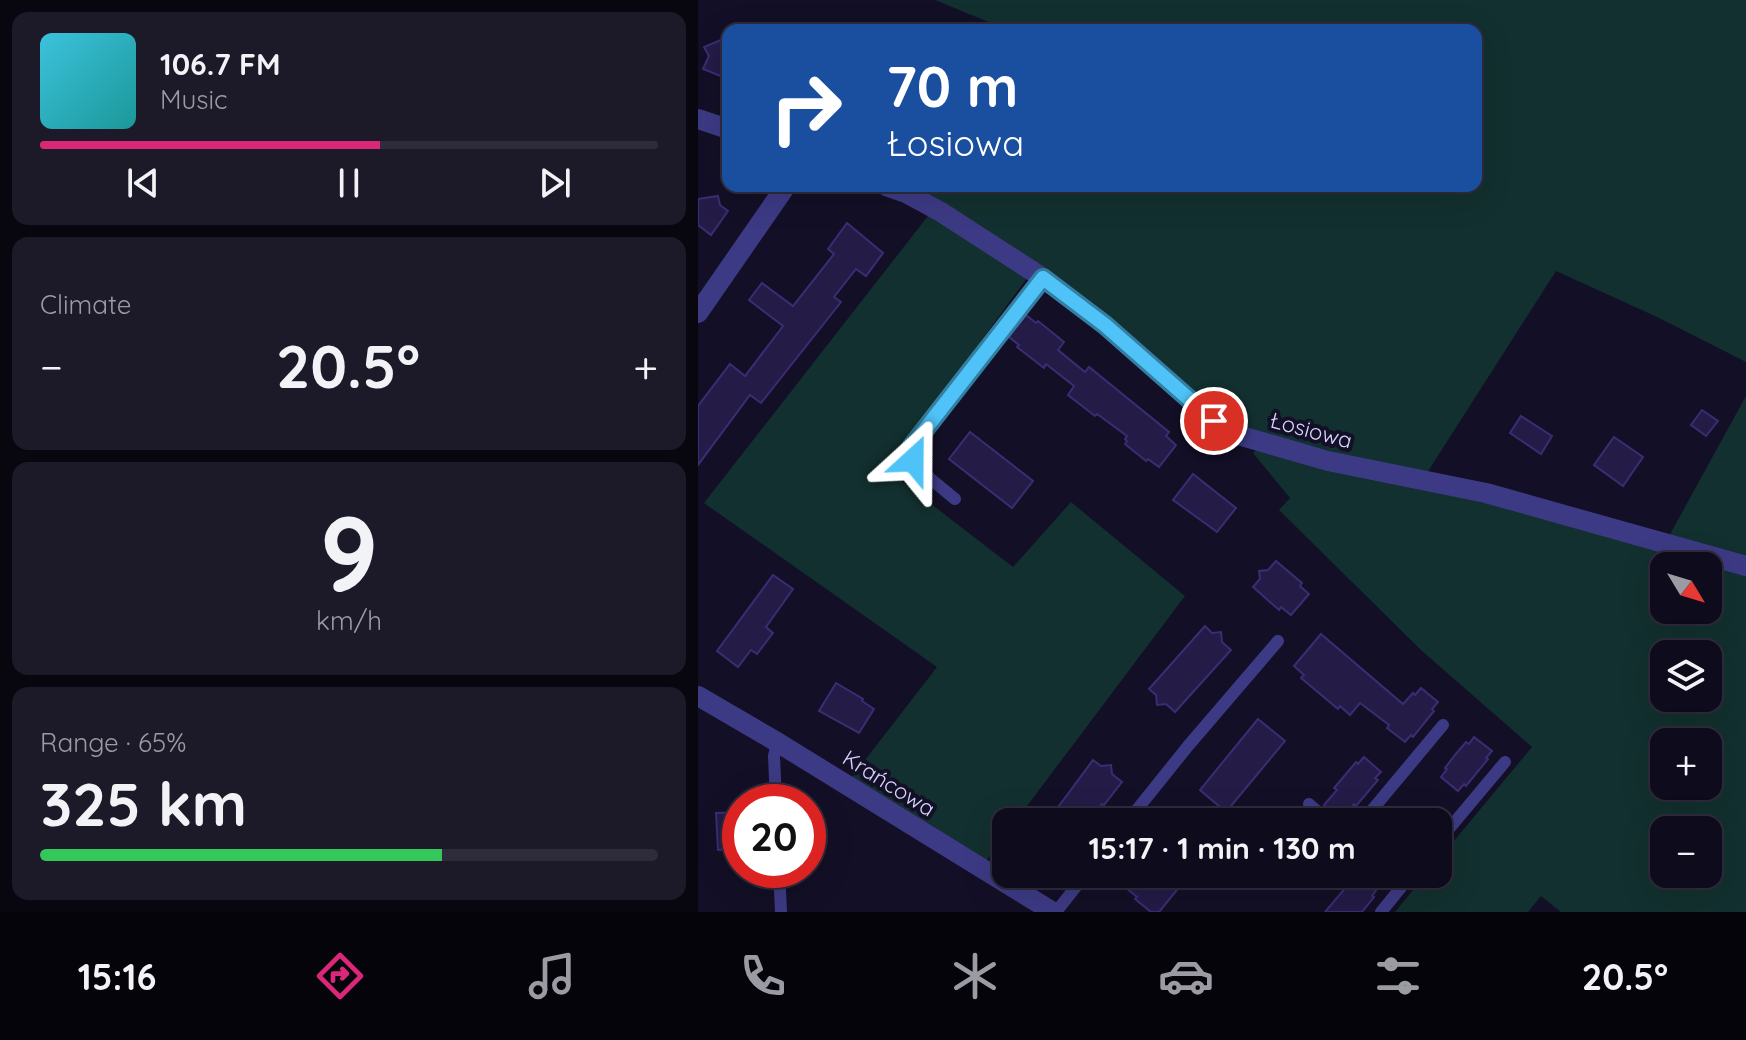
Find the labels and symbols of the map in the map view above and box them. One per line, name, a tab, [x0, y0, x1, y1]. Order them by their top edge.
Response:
pin	[1180, 387, 1248, 455]
street label: Łosiowa	[1267, 406, 1355, 454]
position arrow	[871, 418, 955, 502]
north arrow	[1650, 552, 1722, 624]
street label: Krańcowa	[838, 744, 940, 822]
speed limit sign: 20	[722, 784, 826, 888]

